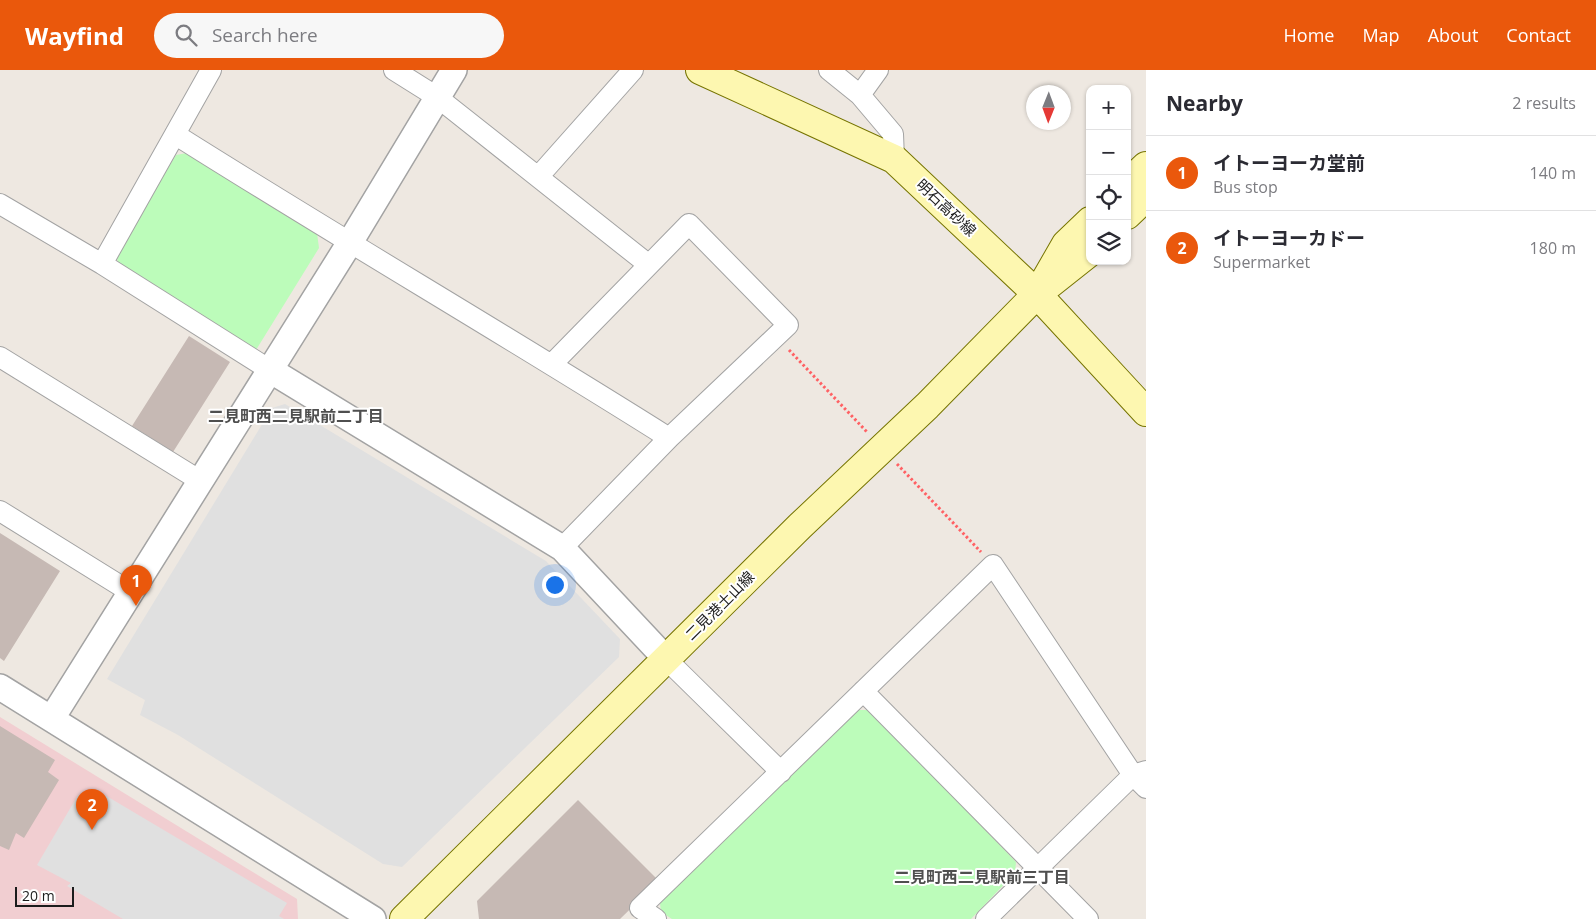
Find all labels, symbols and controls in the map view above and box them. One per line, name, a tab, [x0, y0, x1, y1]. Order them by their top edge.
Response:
search box	[154, 13, 504, 58]
text: Wayfind	[25, 19, 124, 52]
icon: search	[172, 21, 200, 49]
text: Search here	[212, 22, 318, 48]
text: Home	[1284, 23, 1334, 47]
text: Map	[1362, 23, 1400, 47]
text: About	[1428, 23, 1478, 47]
text: Contact	[1506, 23, 1571, 47]
north arrow	[1026, 85, 1071, 130]
map controls	[1086, 85, 1131, 265]
button: +	[1086, 85, 1131, 130]
text: Nearby	[1166, 89, 1243, 117]
text: 2 results	[1512, 92, 1576, 114]
button: −	[1086, 130, 1131, 175]
text: イトーヨーカ堂前	[1213, 150, 1365, 176]
text: 1	[1177, 162, 1187, 184]
text: 140 m	[1530, 162, 1576, 184]
street label: 明石高砂線	[912, 174, 981, 240]
button: locate	[1086, 175, 1131, 220]
text: Bus stop	[1213, 176, 1278, 198]
button: layers	[1086, 220, 1131, 265]
text: イトーヨーカドー	[1213, 225, 1365, 251]
text: 2	[1177, 237, 1187, 259]
text: 180 m	[1530, 237, 1576, 259]
text: Supermarket	[1213, 251, 1310, 273]
district label: 二見町西二見駅前二丁目	[208, 405, 384, 427]
pin: 1	[120, 565, 152, 606]
street label: 二見港土山線	[680, 566, 758, 644]
your location	[542, 572, 568, 598]
pin: 2	[76, 789, 108, 830]
district label: 二見町西二見駅前三丁目	[894, 866, 1070, 888]
scale bar	[15, 884, 74, 907]
text: 20 m	[22, 886, 55, 905]

